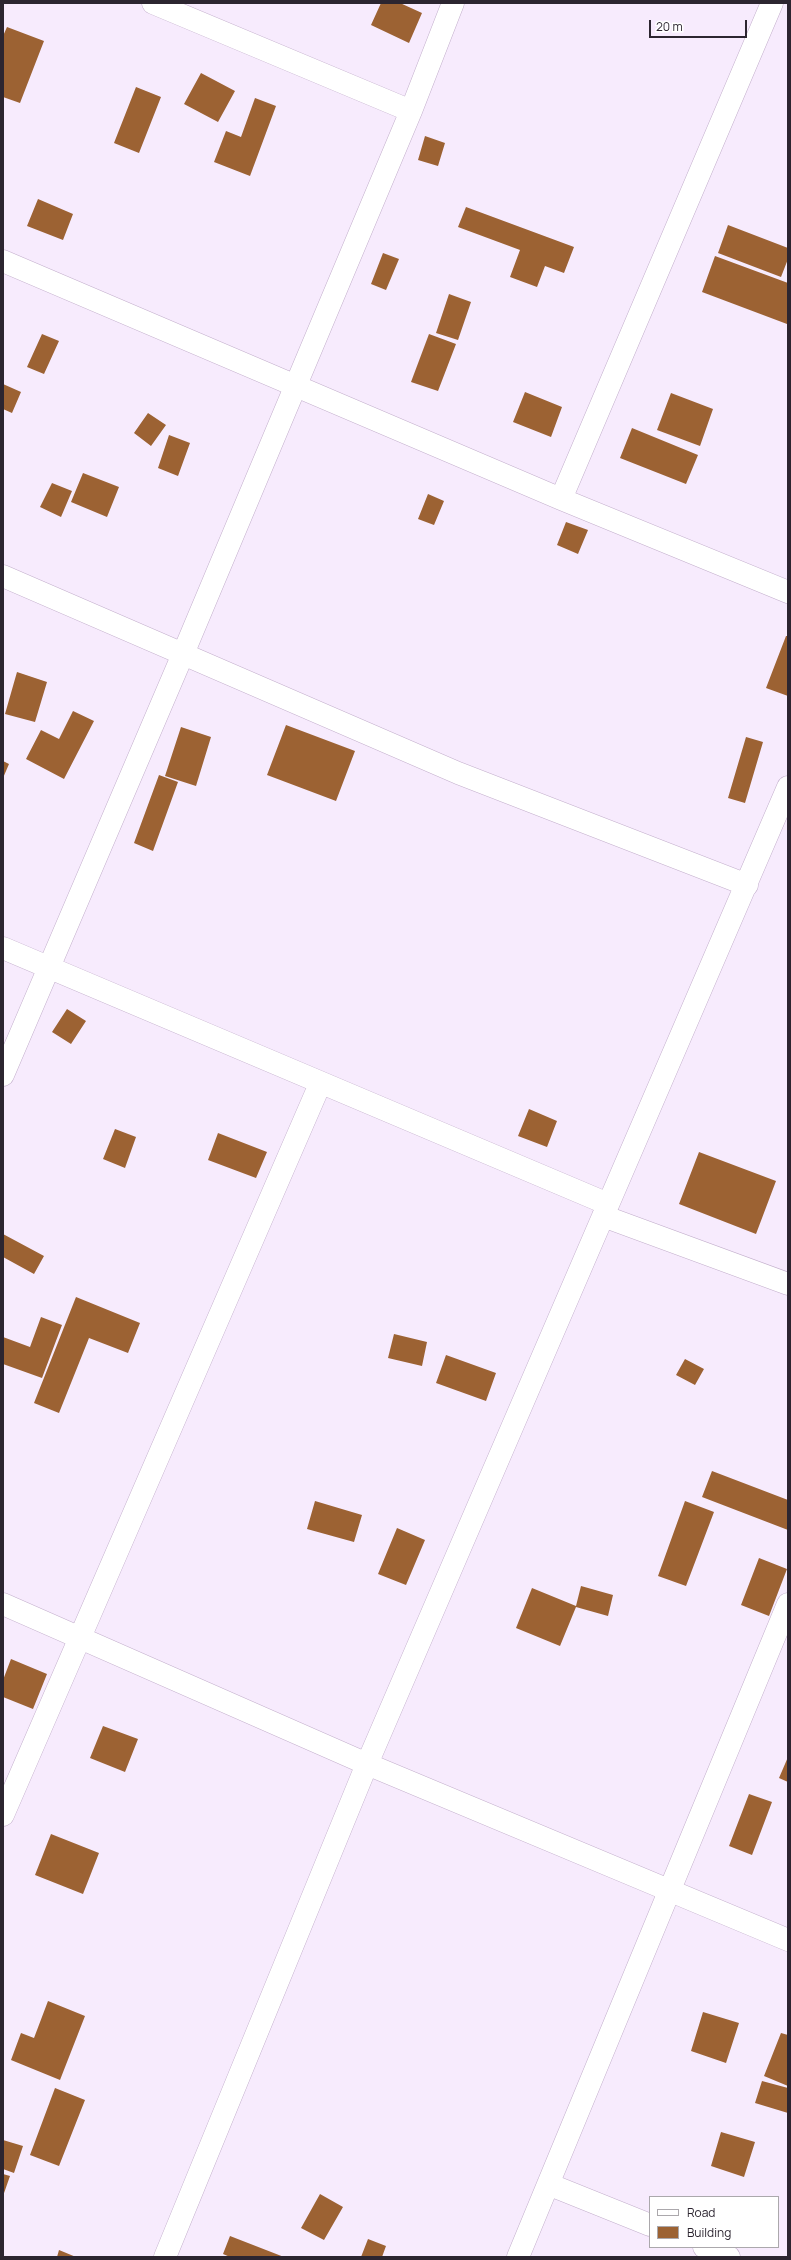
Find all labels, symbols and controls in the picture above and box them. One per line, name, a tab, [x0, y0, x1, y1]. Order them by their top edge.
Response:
scale bar	[651, 12, 749, 38]
text: 20 m	[656, 18, 683, 35]
legend	[649, 2196, 779, 2248]
text: Road	[687, 2204, 715, 2221]
text: Building	[687, 2224, 731, 2241]

